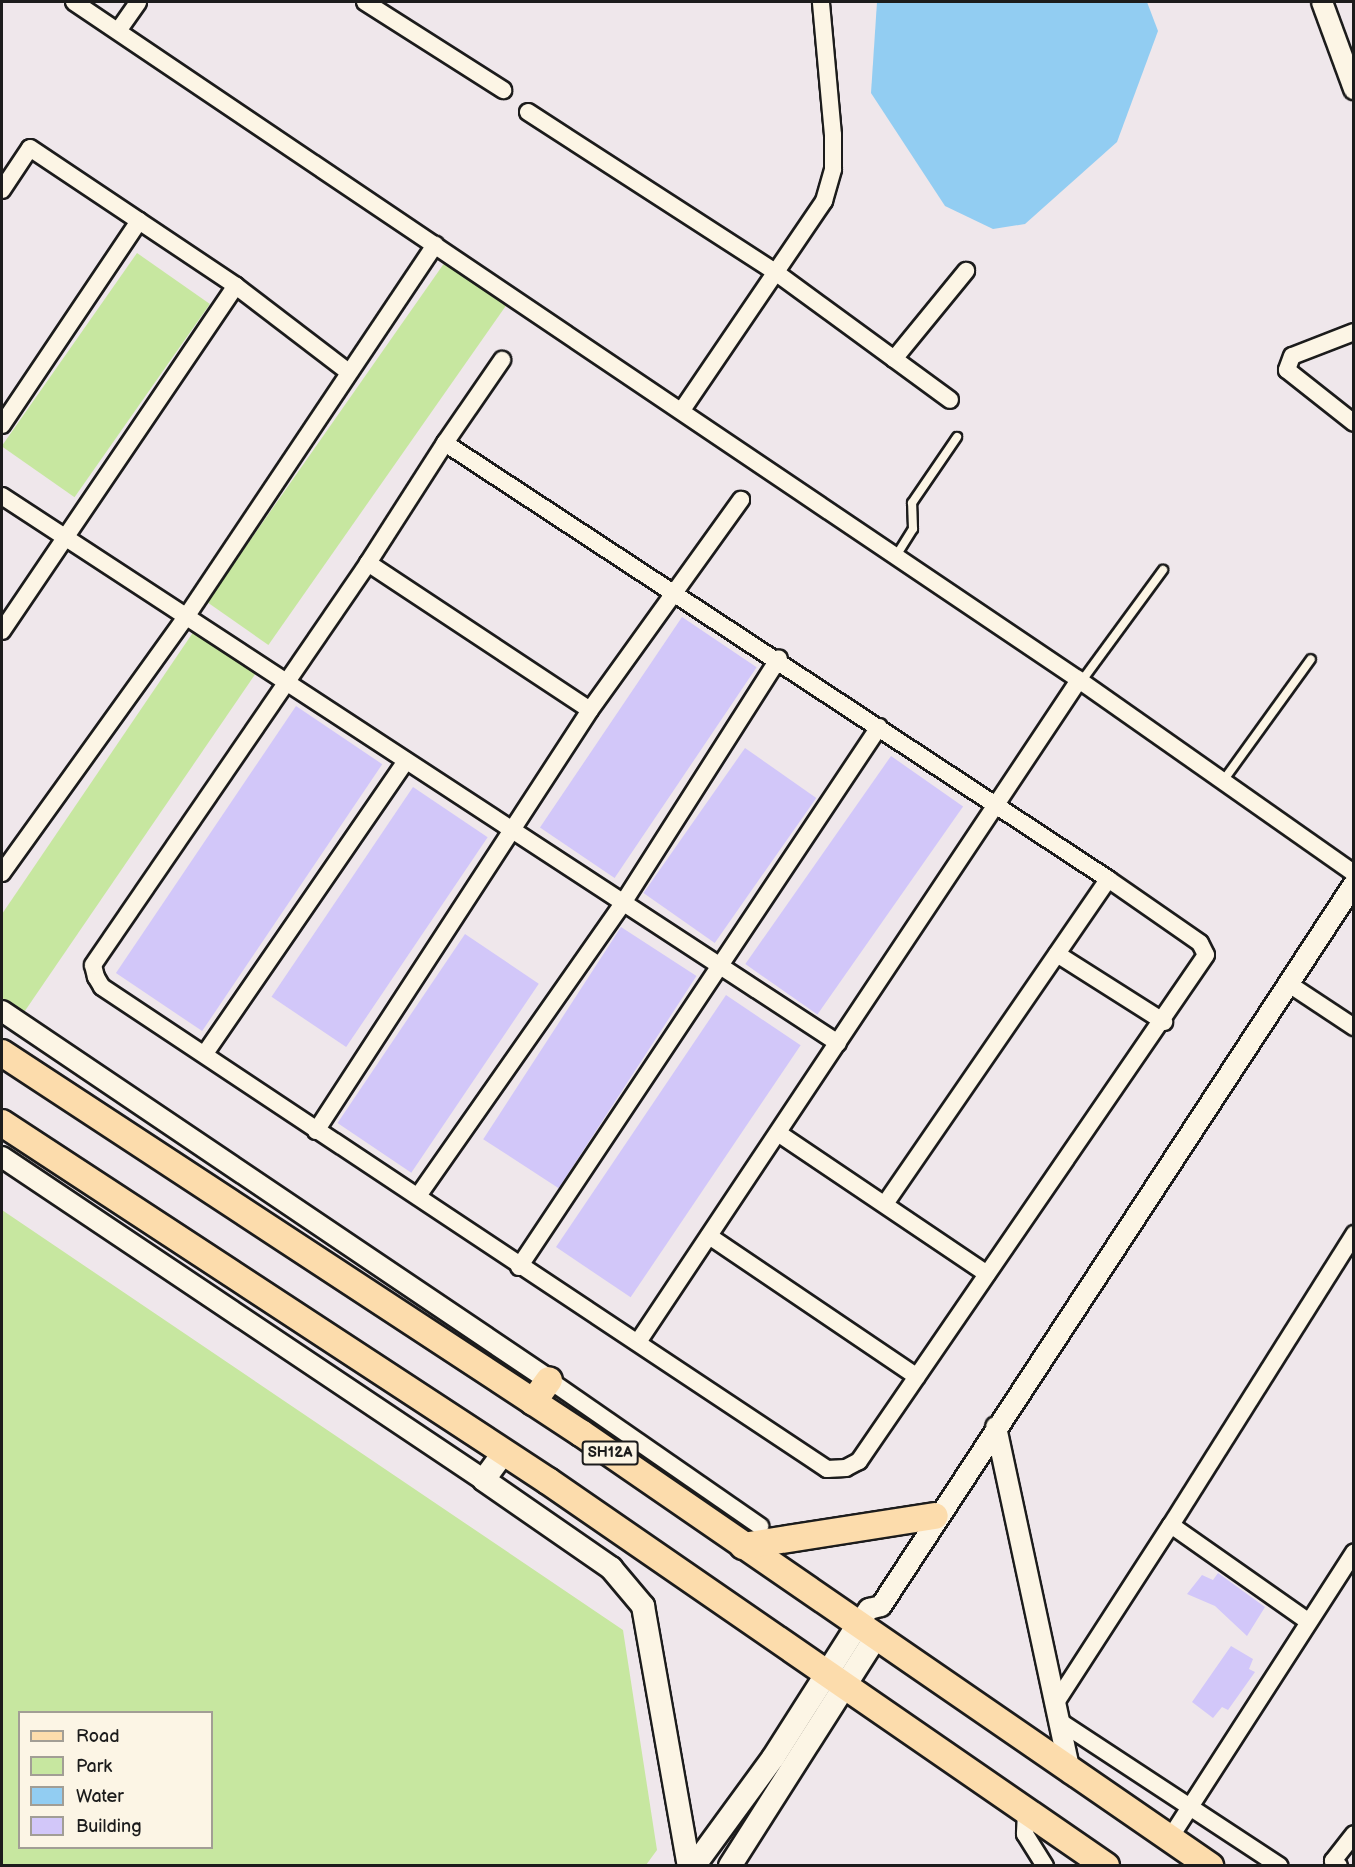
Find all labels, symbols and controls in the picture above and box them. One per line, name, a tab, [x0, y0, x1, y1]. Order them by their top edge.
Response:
road number: SH12A	[582, 1441, 638, 1465]
legend	[18, 1711, 213, 1849]
text: Road	[76, 1726, 120, 1747]
text: Park	[76, 1756, 112, 1777]
text: Water	[76, 1786, 124, 1807]
text: Building	[76, 1816, 142, 1837]

